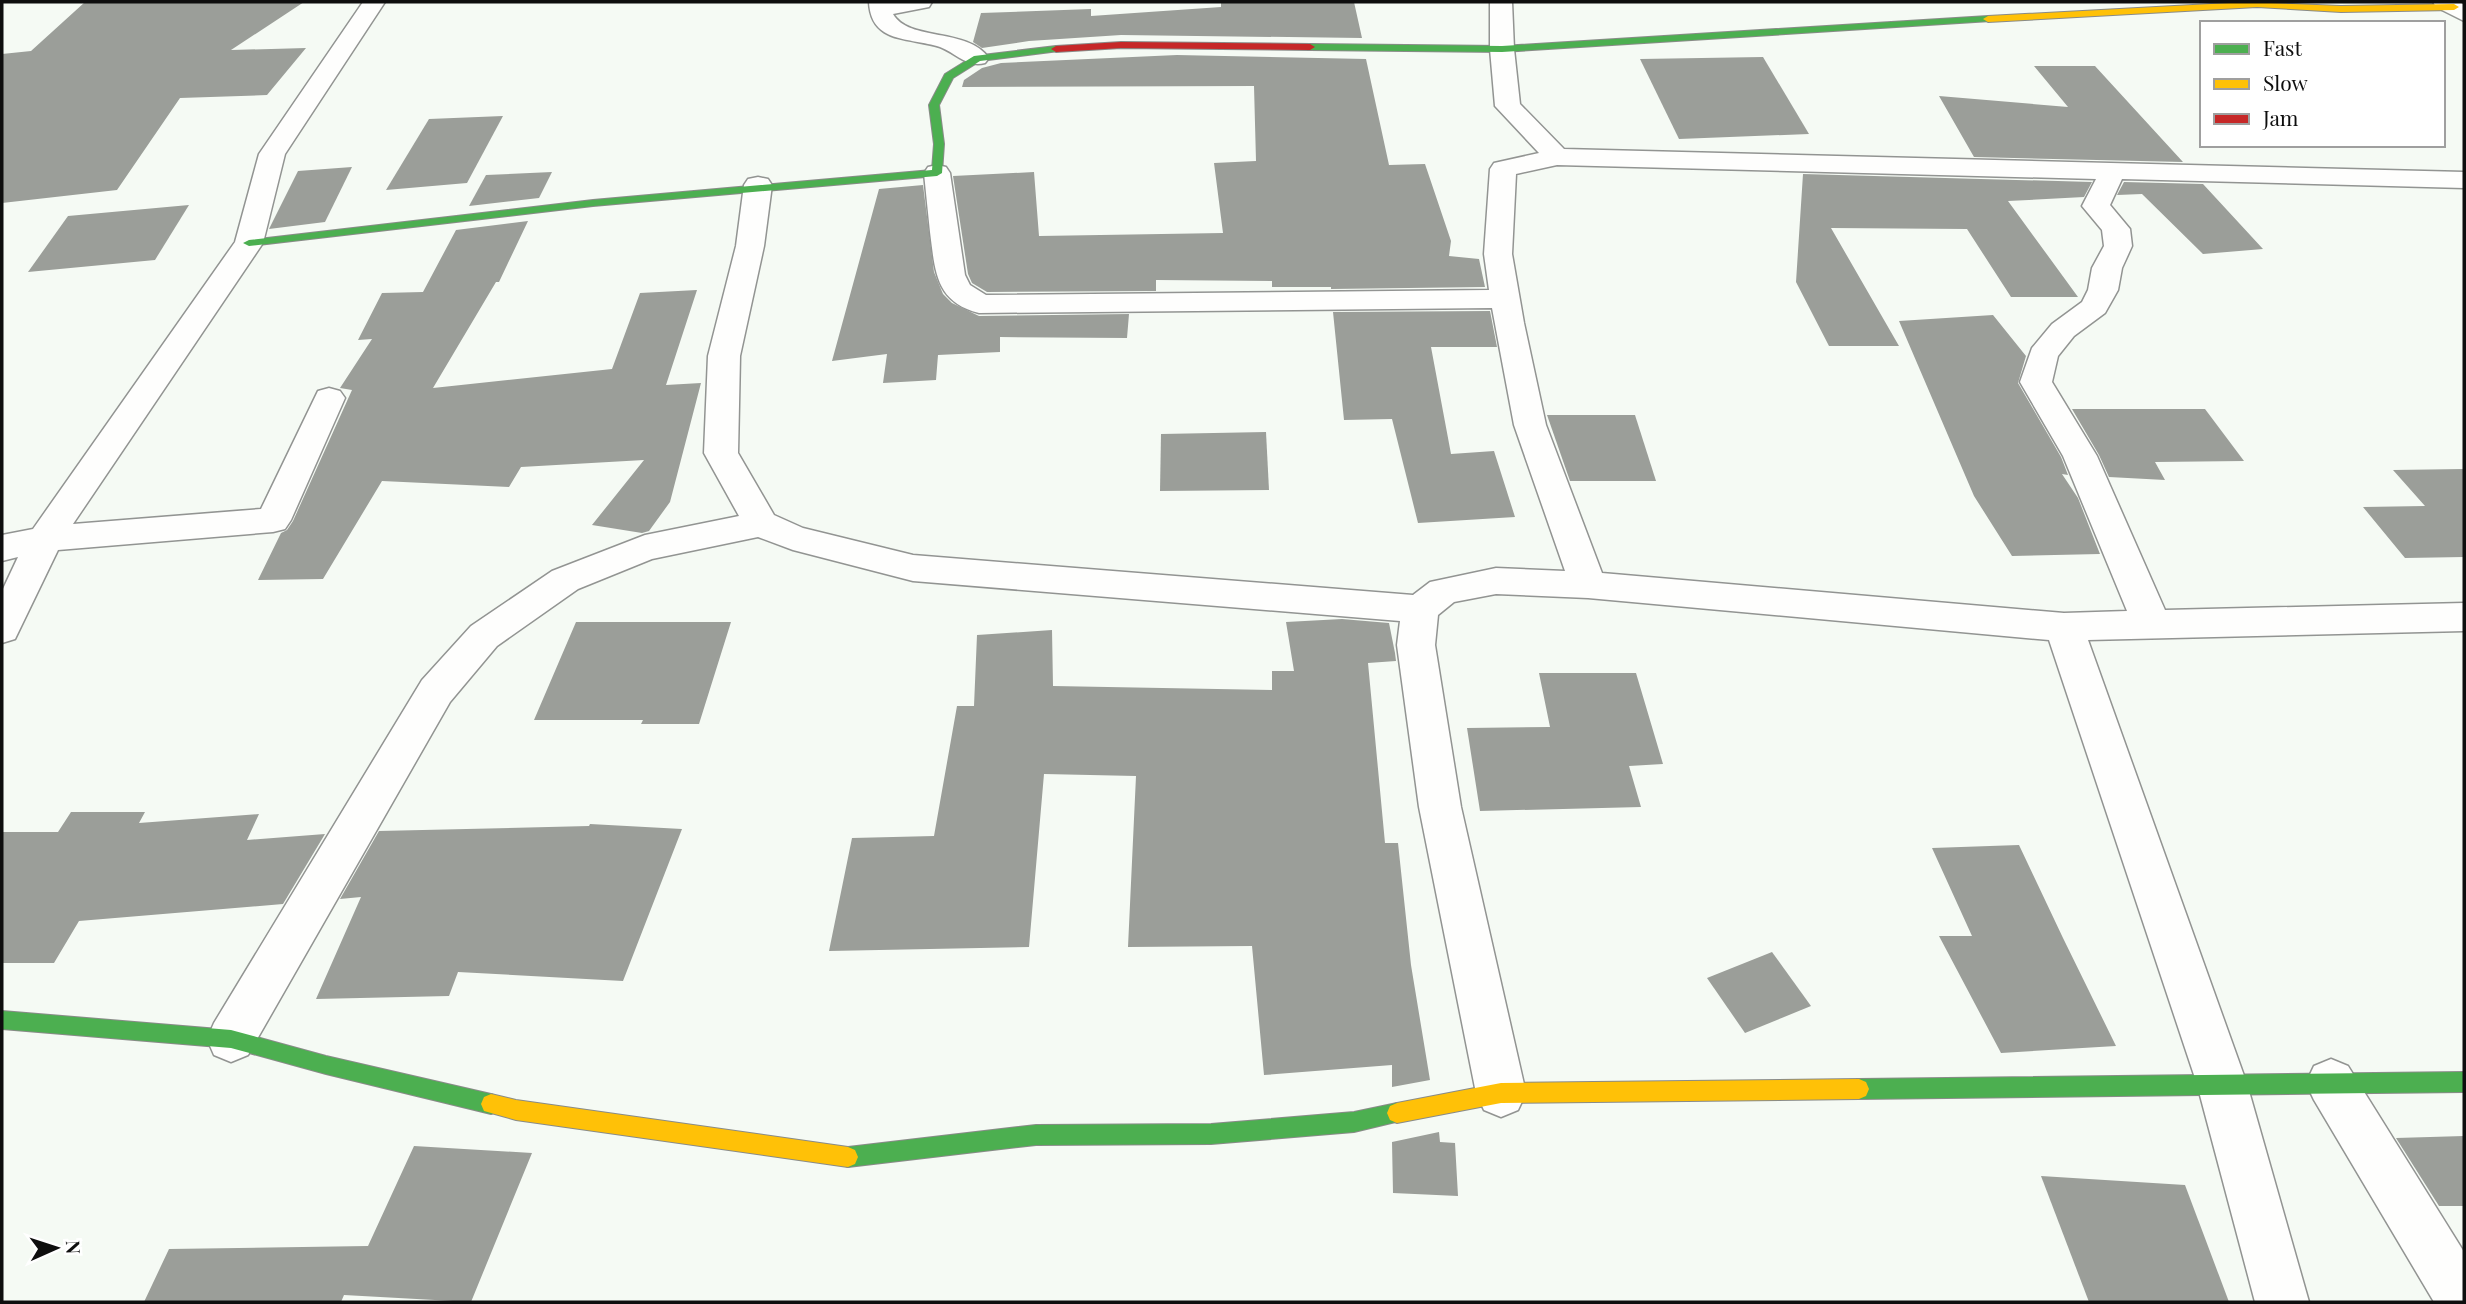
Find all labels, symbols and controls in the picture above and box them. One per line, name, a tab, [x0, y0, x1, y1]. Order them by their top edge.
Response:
legend	[2200, 21, 2445, 147]
text: Fast	[2263, 33, 2302, 61]
text: Slow	[2263, 68, 2308, 96]
text: Jam	[2262, 103, 2299, 131]
north arrow	[21, 1213, 91, 1283]
text: N	[61, 1240, 87, 1255]

